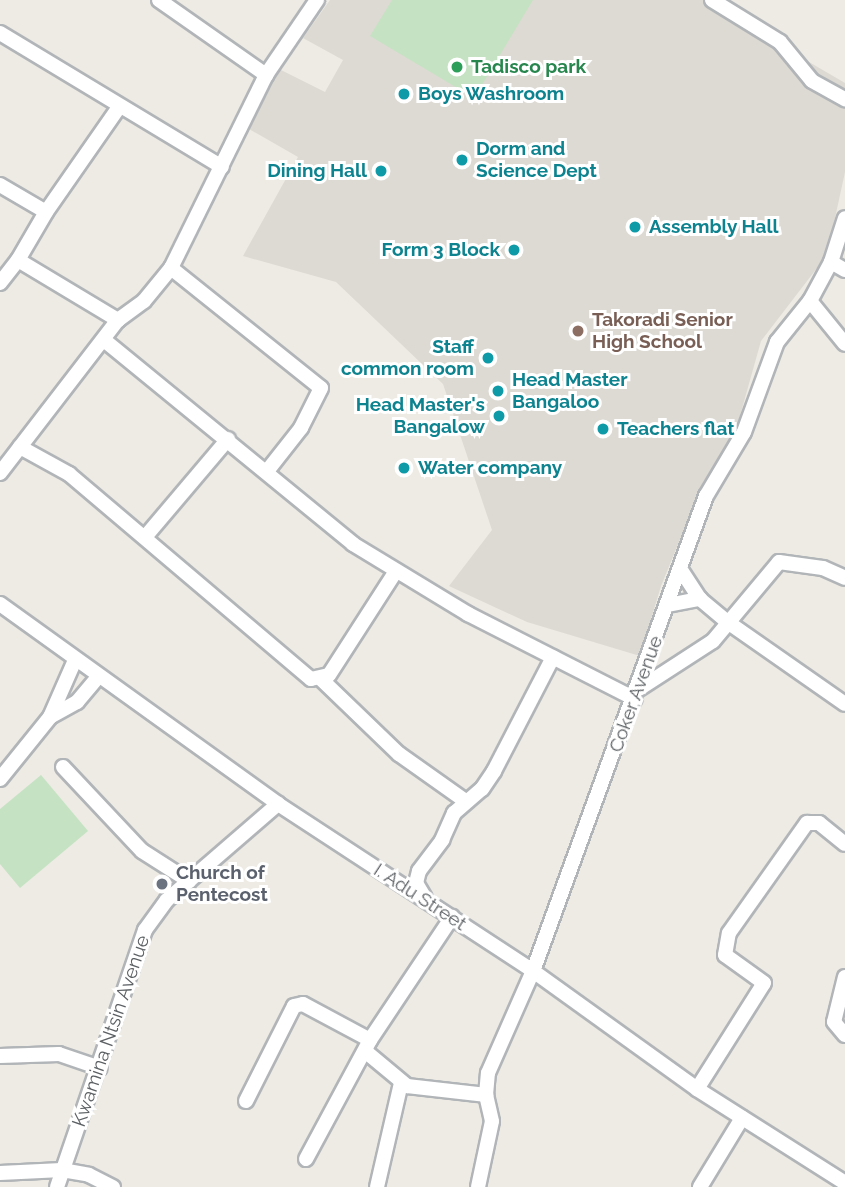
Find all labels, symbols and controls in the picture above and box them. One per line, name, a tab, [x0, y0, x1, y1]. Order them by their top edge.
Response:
place label: Tadisco park	[471, 56, 586, 78]
marker: Tadisco park	[449, 59, 465, 75]
place label: Boys Washroom	[418, 83, 565, 105]
marker: Boys Washroom	[396, 86, 412, 102]
place label: Dorm and Science Dept	[476, 138, 597, 182]
marker: Dorm and Science Dept	[454, 152, 470, 168]
place label: Dining Hall	[267, 160, 367, 182]
marker: Dining Hall	[373, 163, 389, 179]
place label: Assembly Hall	[649, 216, 779, 238]
marker: Assembly Hall	[627, 219, 643, 235]
place label: Form 3 Block	[382, 239, 500, 261]
marker: Form 3 Block	[506, 242, 522, 258]
place label: Takoradi Senior High School	[592, 309, 733, 353]
marker: Takoradi Senior High School	[570, 323, 586, 339]
place label: Staff common room	[341, 336, 474, 380]
marker: Staff common room	[480, 350, 496, 366]
place label: Head Master Bangaloo	[512, 369, 628, 413]
marker: Head Master Bangaloo	[490, 383, 506, 399]
place label: Head Master's Bangalow	[356, 394, 485, 438]
marker: Head Master's Bangalow	[491, 408, 507, 424]
place label: Teachers flat	[617, 418, 735, 440]
marker: Teachers flat	[595, 421, 611, 437]
place label: Water company	[418, 457, 563, 479]
marker: Water company	[396, 460, 412, 476]
street label: Coker Avenue	[604, 632, 668, 756]
street label: I. Adu Street	[369, 858, 471, 936]
place label: Church of Pentecost	[176, 862, 268, 906]
marker: Church of Pentecost	[154, 876, 170, 892]
street label: Kwamina Ntsin Avenue	[67, 932, 155, 1130]

